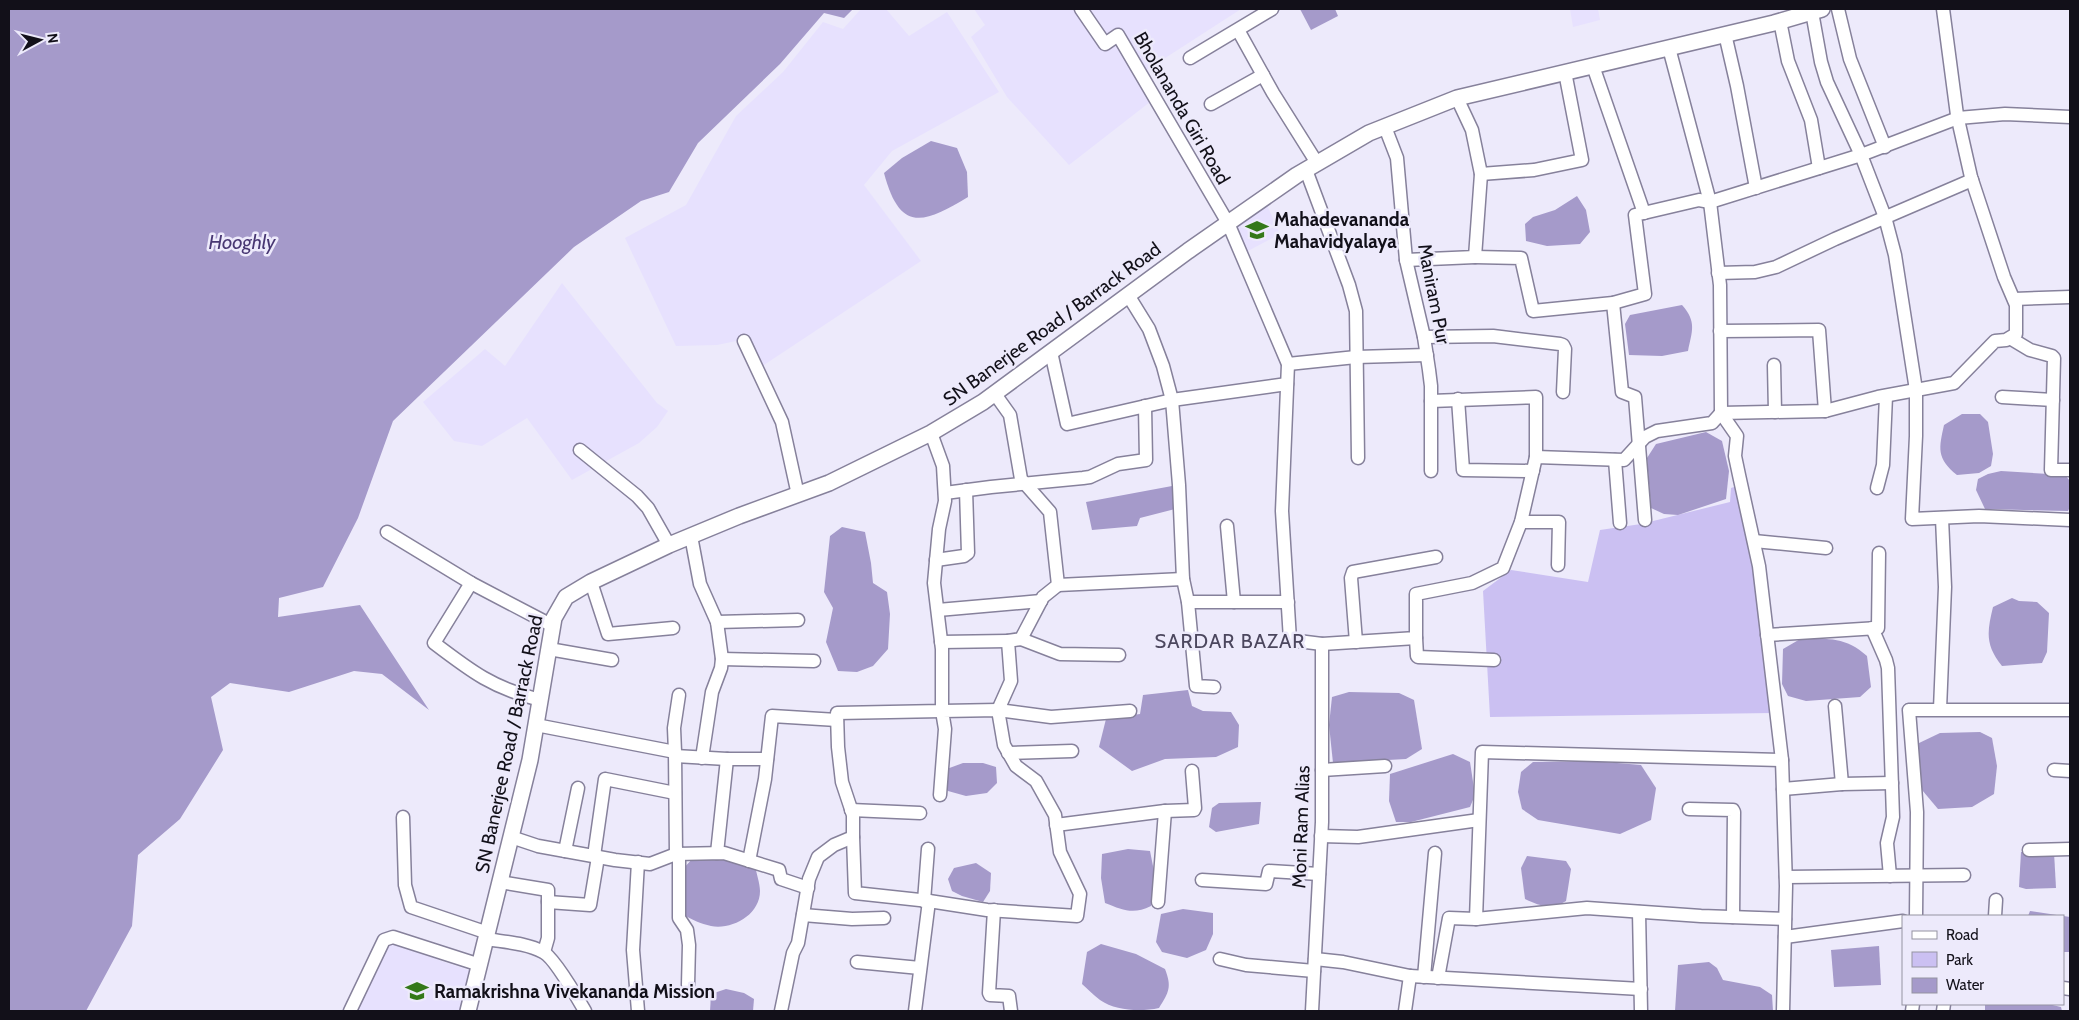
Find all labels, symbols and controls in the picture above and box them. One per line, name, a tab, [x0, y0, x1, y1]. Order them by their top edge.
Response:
north arrow	[15, 15, 65, 65]
street label: Bholananda Giri Road	[1129, 28, 1235, 188]
text: N	[43, 32, 62, 44]
place label: Mahadevananda Mahavidyalaya	[1274, 208, 1410, 253]
school or university icon: Mahadevananda Mahavidyalaya	[1244, 217, 1270, 243]
water label: Hooghly	[208, 230, 276, 254]
street label: SN Banerjee Road / Barrack Road	[939, 237, 1165, 411]
street label: Maniram Pur	[1413, 242, 1455, 346]
street label: SN Banerjee Road / Barrack Road	[470, 613, 548, 875]
district label: SARDAR BAZAR	[1155, 629, 1305, 653]
street label: Moni Ram Alias	[1287, 765, 1315, 889]
legend	[1902, 915, 2064, 1005]
text: Road	[1946, 926, 1979, 944]
text: Park	[1946, 951, 1973, 969]
text: Water	[1946, 976, 1984, 994]
school or university icon: Ramakrishna Vivekananda Mission	[404, 978, 430, 1004]
place label: Ramakrishna Vivekananda Mission	[434, 980, 715, 1003]

